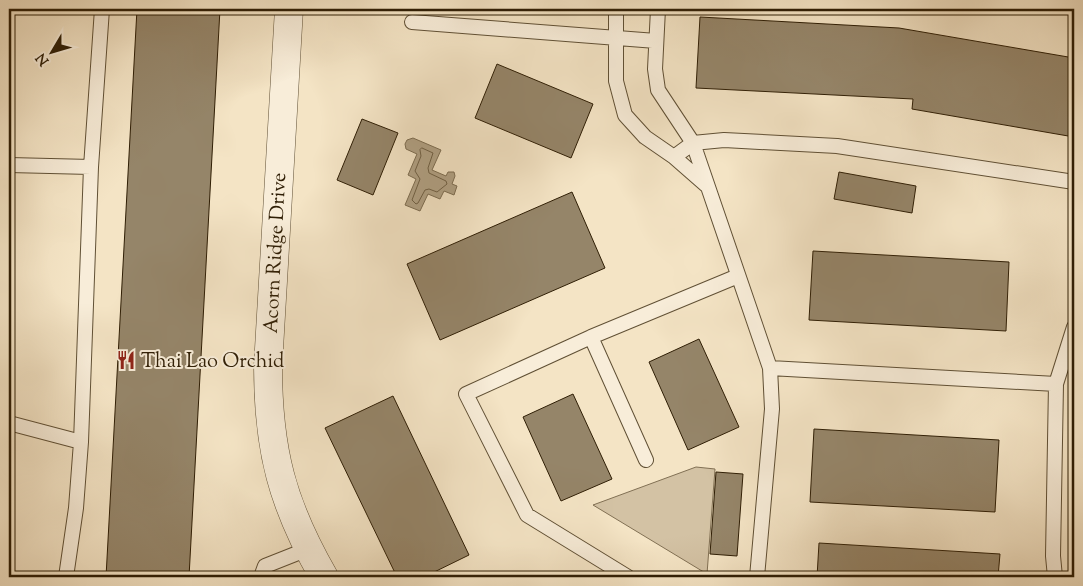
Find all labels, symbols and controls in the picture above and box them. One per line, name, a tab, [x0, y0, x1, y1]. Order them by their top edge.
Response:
north arrow	[28, 28, 78, 78]
text: N	[32, 48, 55, 69]
street label: Acorn Ridge Drive	[258, 172, 295, 334]
place label: Thai Lao Orchid	[141, 348, 284, 377]
restaurant icon: Thai Lao Orchid	[115, 349, 137, 371]

